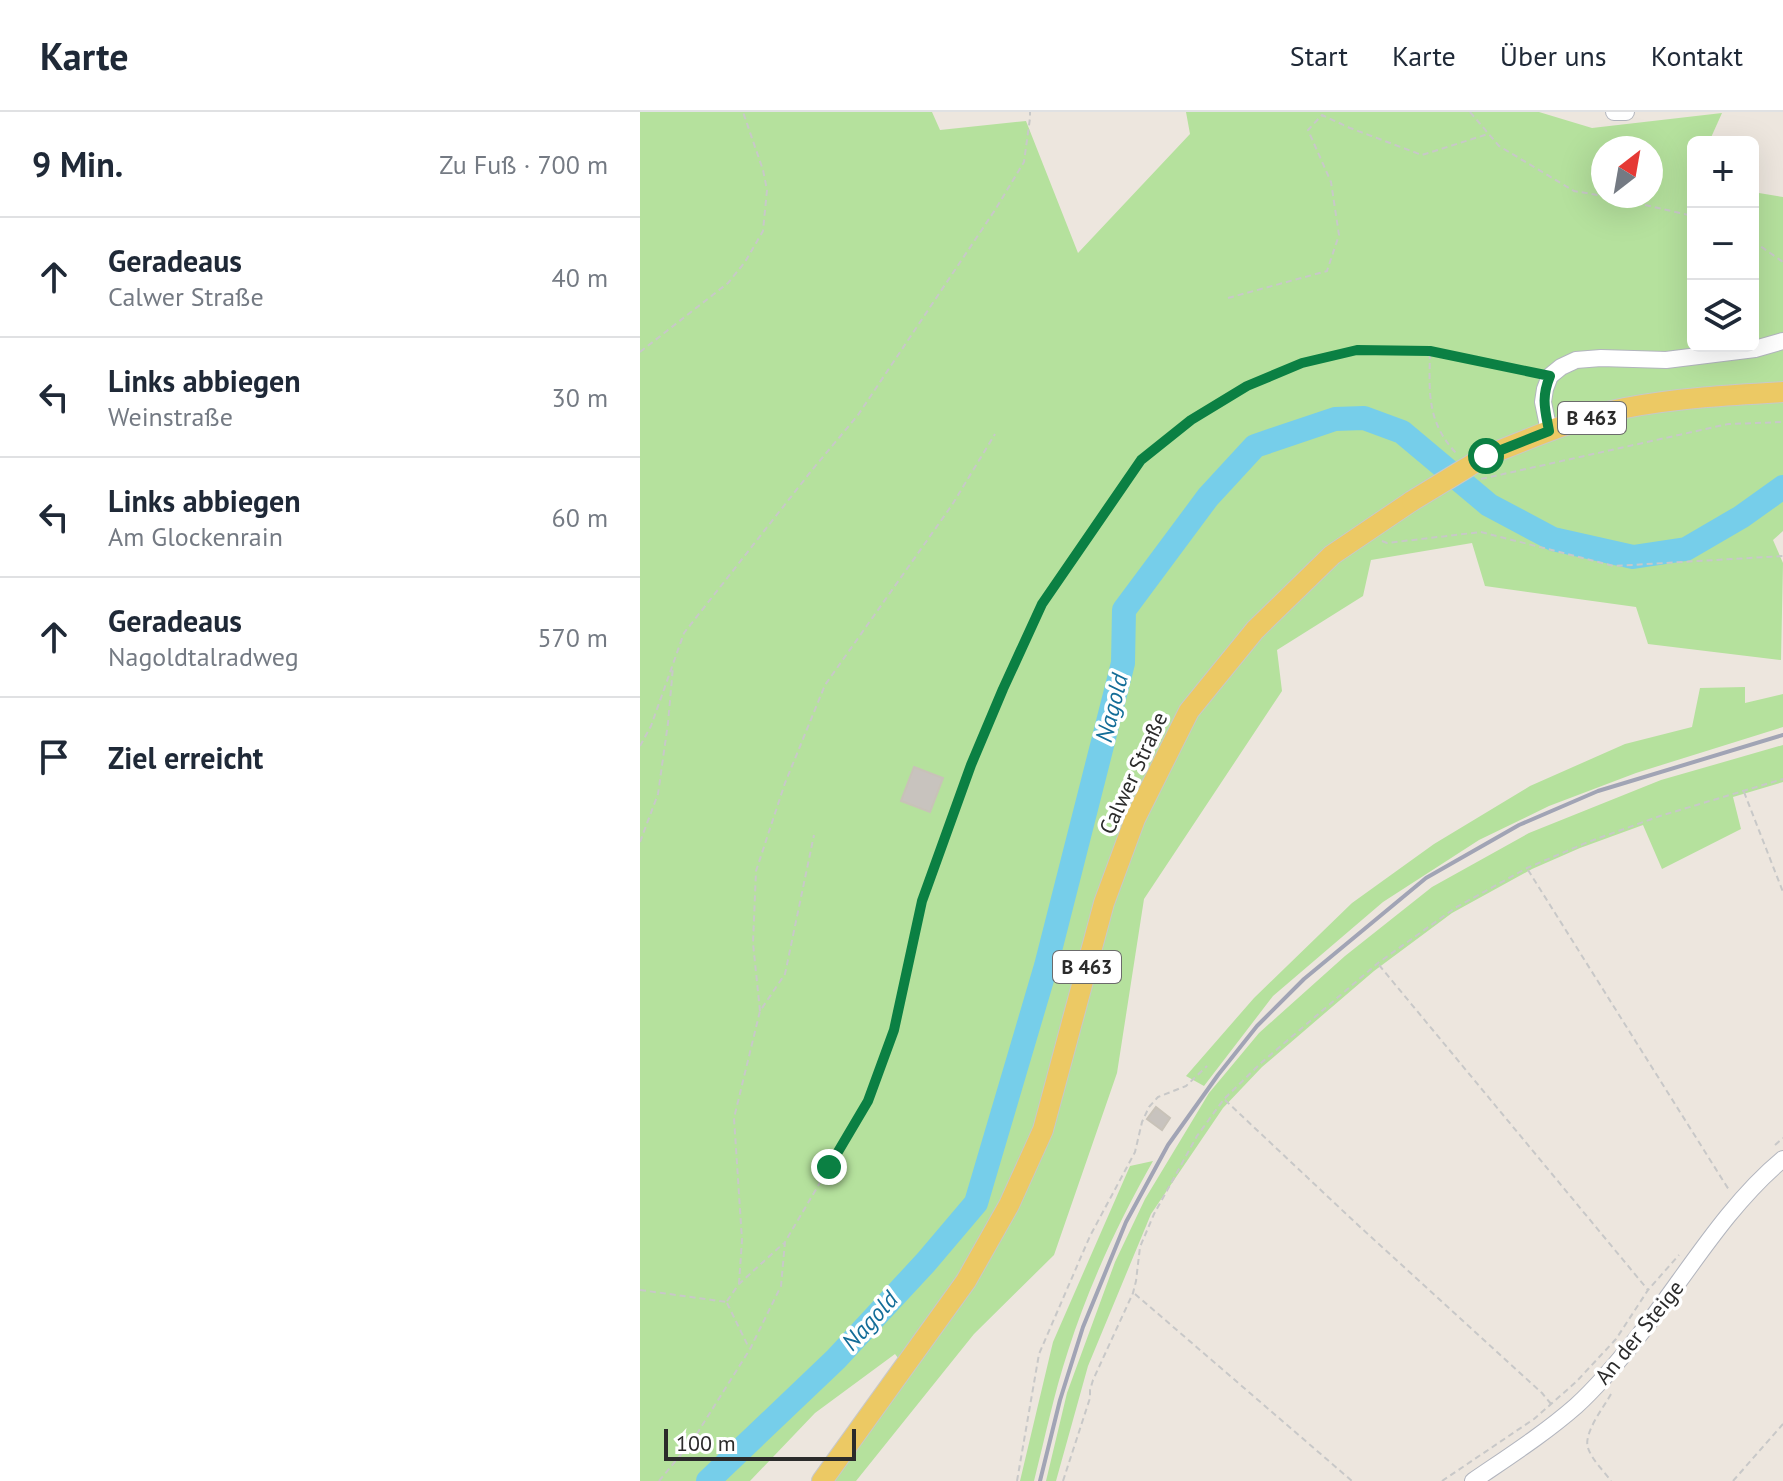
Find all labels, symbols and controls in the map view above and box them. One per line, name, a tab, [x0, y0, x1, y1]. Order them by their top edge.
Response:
text: Karte	[40, 31, 129, 80]
text: Start	[1290, 37, 1348, 74]
text: Karte	[1392, 37, 1456, 74]
text: Über uns	[1500, 37, 1607, 74]
text: Kontakt	[1651, 37, 1743, 74]
north arrow	[1591, 136, 1663, 208]
map controls	[1687, 136, 1759, 352]
button: +	[1687, 136, 1759, 208]
text: 9 Min.	[32, 142, 123, 186]
text: Zu Fuß · 700 m	[439, 148, 608, 181]
button: −	[1687, 208, 1759, 280]
text: Geradeaus	[108, 241, 242, 280]
icon: ahead	[32, 255, 76, 299]
text: 40 m	[552, 261, 608, 294]
text: Calwer Straße	[108, 280, 264, 313]
button: layers	[1687, 280, 1759, 352]
text: Links abbiegen	[108, 361, 301, 400]
icon: left	[32, 375, 76, 419]
text: 30 m	[552, 381, 608, 414]
text: Weinstraße	[108, 400, 233, 433]
road number: B 463	[1558, 402, 1626, 434]
route start	[1468, 438, 1504, 474]
text: Links abbiegen	[108, 481, 301, 520]
icon: left	[32, 495, 76, 539]
text: 60 m	[552, 501, 608, 534]
text: Am Glockenrain	[108, 520, 283, 553]
text: Geradeaus	[108, 601, 242, 640]
icon: ahead	[32, 615, 76, 659]
text: 570 m	[537, 621, 608, 654]
text: Nagoldtalradweg	[108, 640, 299, 673]
water label: Nagold	[1088, 669, 1135, 746]
street label: Calwer Straße	[1092, 707, 1174, 839]
icon: arrive	[32, 735, 76, 779]
text: Ziel erreicht	[108, 738, 263, 777]
road number: B 463	[1053, 951, 1121, 983]
route end	[811, 1149, 847, 1185]
street label: An der Steige	[1588, 1274, 1690, 1390]
water label: Nagold	[835, 1284, 905, 1357]
scale bar	[664, 1425, 856, 1461]
text: 100 m	[676, 1429, 736, 1457]

